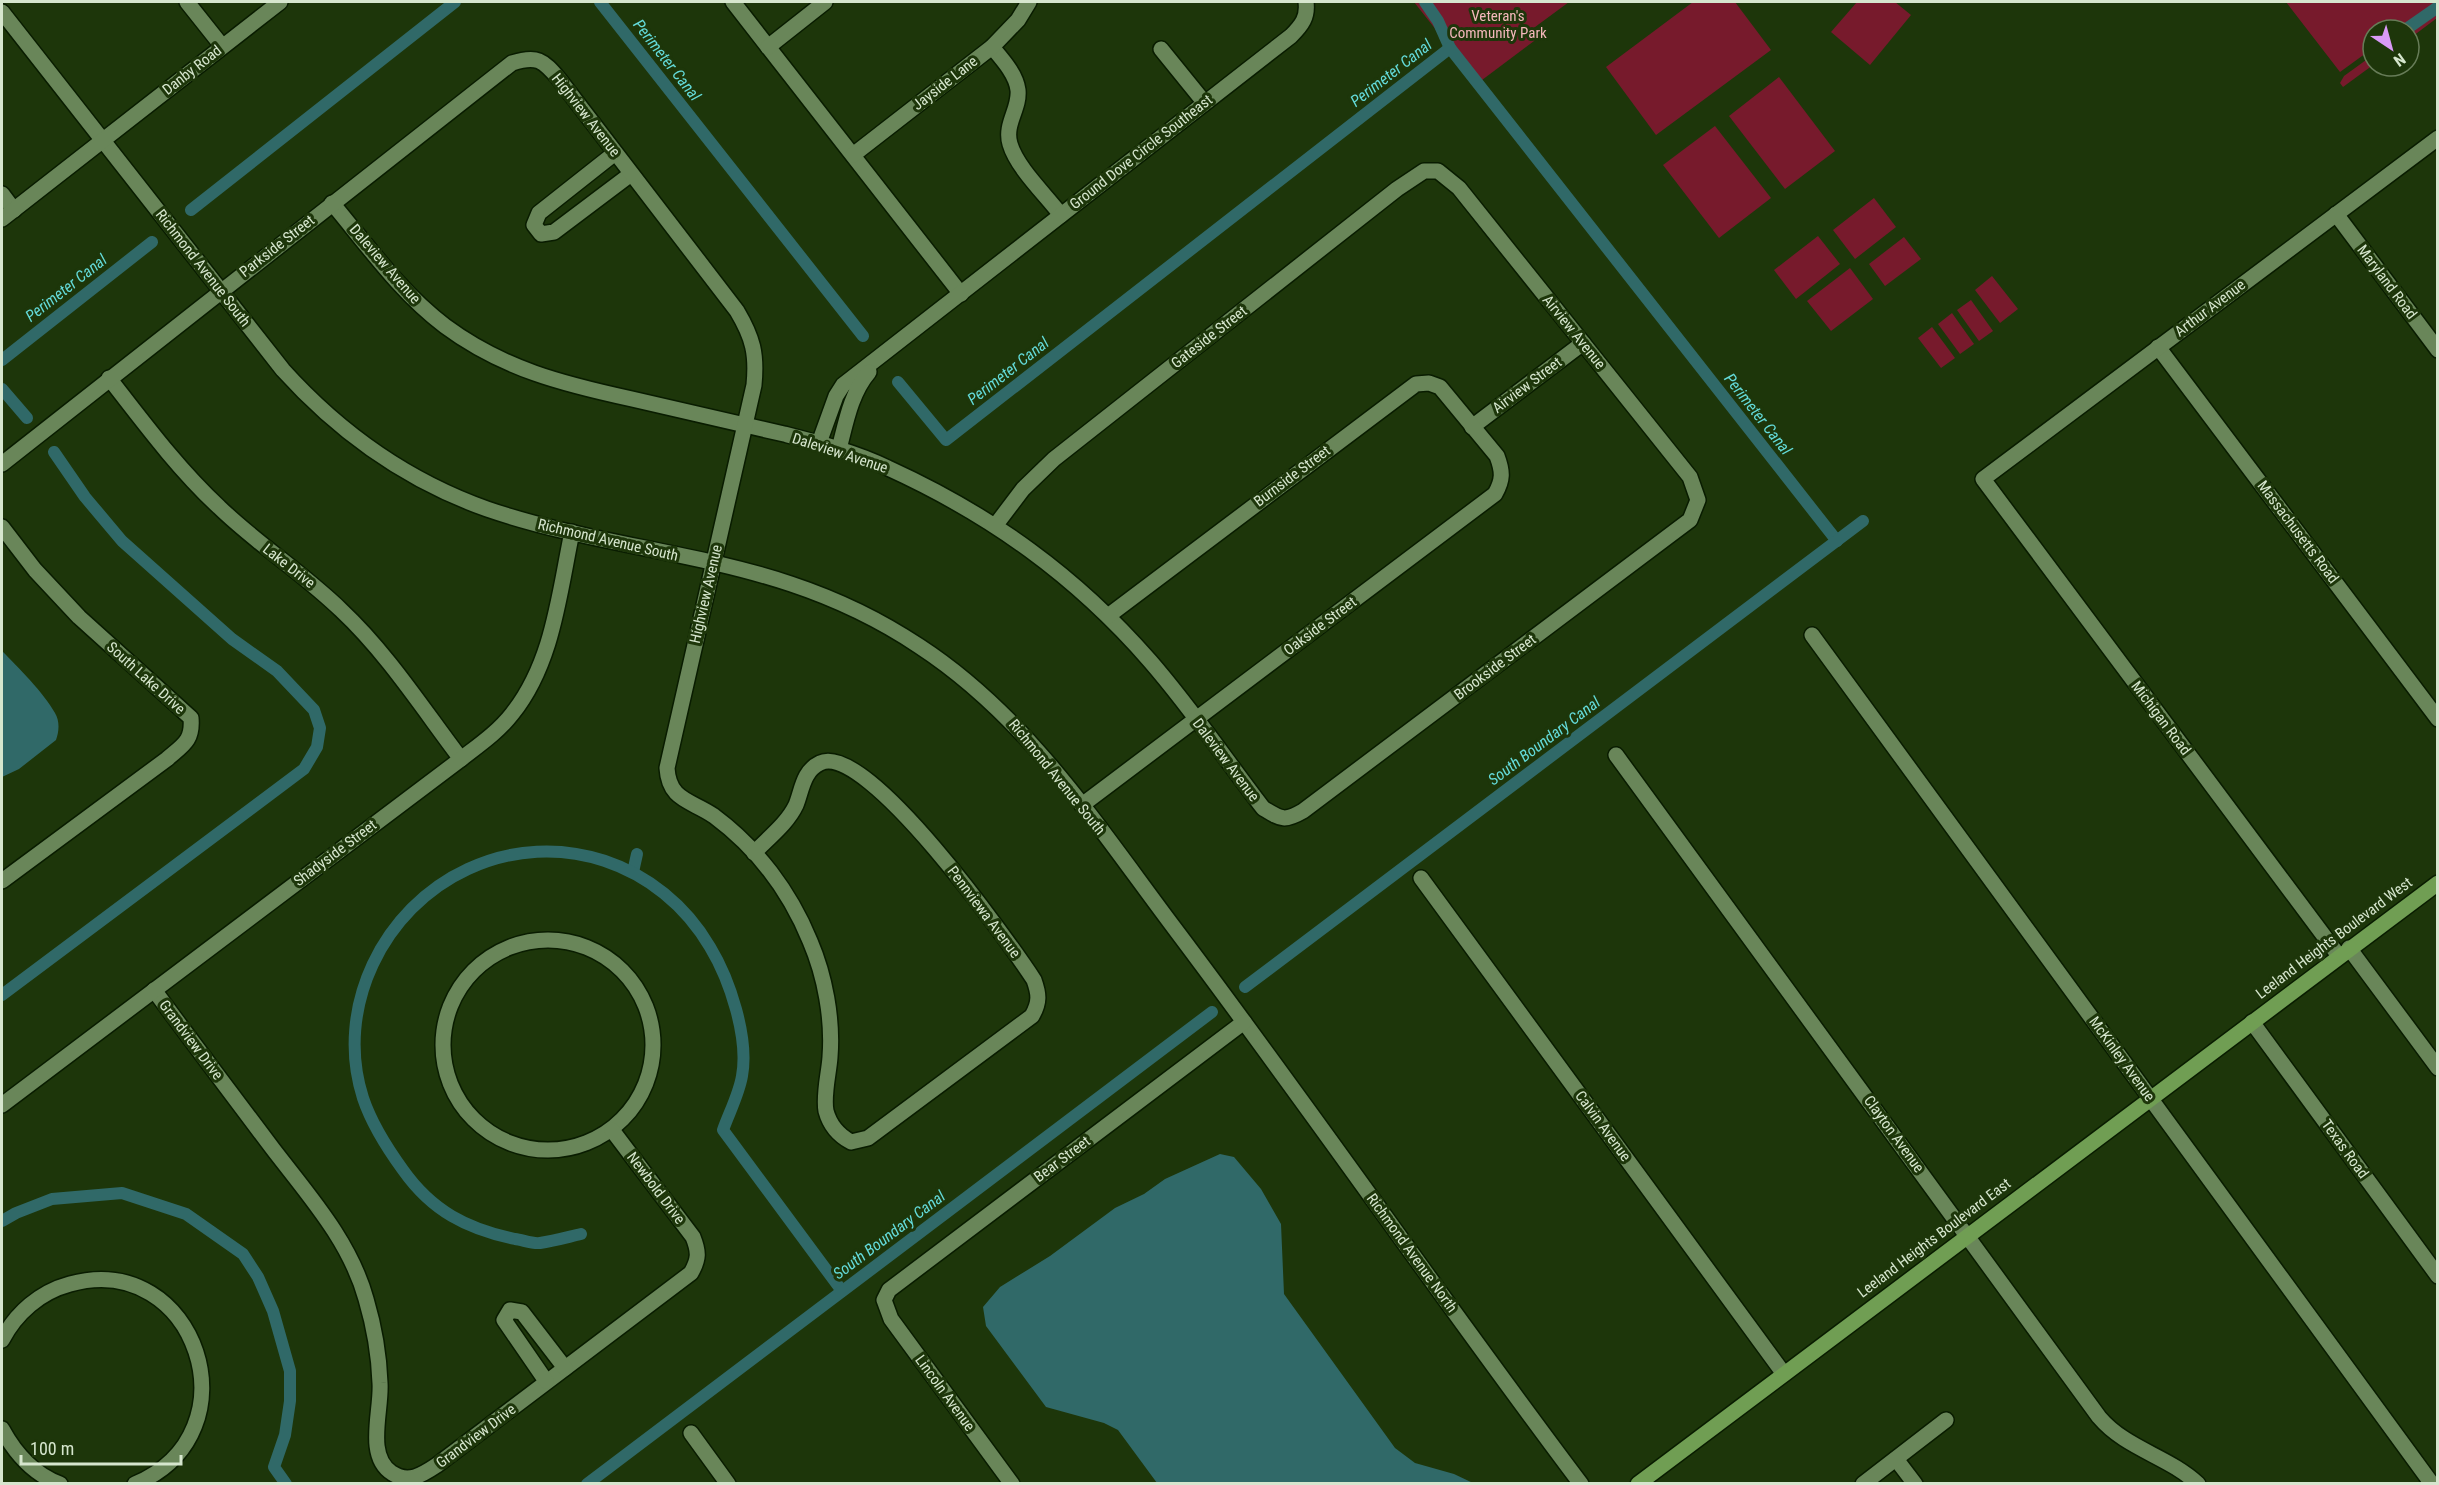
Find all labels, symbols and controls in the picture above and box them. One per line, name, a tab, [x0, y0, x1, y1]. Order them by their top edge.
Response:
park label: Veteran's Community Park	[1449, 7, 1547, 42]
water label: Perimeter Canal	[629, 16, 705, 105]
north arrow	[2361, 18, 2421, 78]
water label: Perimeter Canal	[1347, 35, 1436, 111]
street label: Danby Road	[159, 41, 225, 99]
text: N	[2390, 49, 2409, 70]
street label: Jayside Lane	[909, 52, 981, 114]
street label: Highview Avenue	[548, 70, 624, 160]
street label: Ground Dove Circle Southeast	[1066, 91, 1216, 213]
street label: Richmond Avenue South	[152, 206, 254, 330]
street label: Parkside Street	[236, 211, 318, 281]
street label: Daleview Avenue	[346, 221, 424, 307]
street label: Maryland Road	[2353, 241, 2421, 323]
water label: Perimeter Canal	[22, 250, 111, 326]
street label: Arthur Avenue	[2171, 276, 2249, 340]
street label: Airview Avenue	[1539, 291, 1609, 373]
street label: Gateside Street	[1168, 302, 1250, 372]
water label: Perimeter Canal	[964, 333, 1053, 409]
street label: Airview Street	[1489, 353, 1565, 417]
water label: Perimeter Canal	[1720, 370, 1796, 459]
street label: Daleview Avenue	[790, 429, 890, 477]
street label: Burnside Street	[1250, 442, 1334, 510]
street label: Massachusetts Road	[2254, 477, 2342, 587]
street label: Richmond Avenue South	[536, 515, 680, 565]
street label: Lake Drive	[259, 540, 319, 592]
street label: Highview Avenue	[686, 543, 726, 645]
street label: Oakside Street	[1280, 593, 1360, 659]
street label: Brookside Street	[1451, 630, 1539, 704]
street label: South Lake Drive	[103, 638, 189, 718]
street label: Michigan Road	[2127, 678, 2195, 758]
water label: South Boundary Canal	[1484, 692, 1604, 789]
street label: Daleview Avenue	[1189, 715, 1263, 805]
street label: Richmond Avenue South	[1005, 716, 1109, 838]
street label: Shadyside Street	[290, 816, 380, 890]
street label: Pennviewa Avenue	[944, 863, 1024, 961]
street label: Leeland Heights Boulevard West	[2252, 873, 2416, 1003]
street label: Grandview Drive	[155, 997, 227, 1083]
street label: McKinley Avenue	[2085, 1013, 2159, 1105]
street label: Calvin Avenue	[1571, 1087, 1635, 1165]
street label: Clayton Avenue	[1860, 1092, 1928, 1176]
street label: Texas Road	[2318, 1116, 2372, 1182]
street label: Bear Street	[1030, 1132, 1094, 1186]
street label: Newbold Drive	[623, 1149, 689, 1227]
street label: Leeland Heights Boulevard East	[1854, 1174, 2014, 1302]
water label: South Boundary Canal	[829, 1186, 949, 1283]
street label: Richmond Avenue North	[1363, 1190, 1461, 1316]
street label: Lincoln Avenue	[911, 1351, 979, 1435]
street label: Grandview Drive	[433, 1400, 519, 1472]
scale bar	[21, 1428, 182, 1466]
text: 100 m	[30, 1438, 74, 1459]

